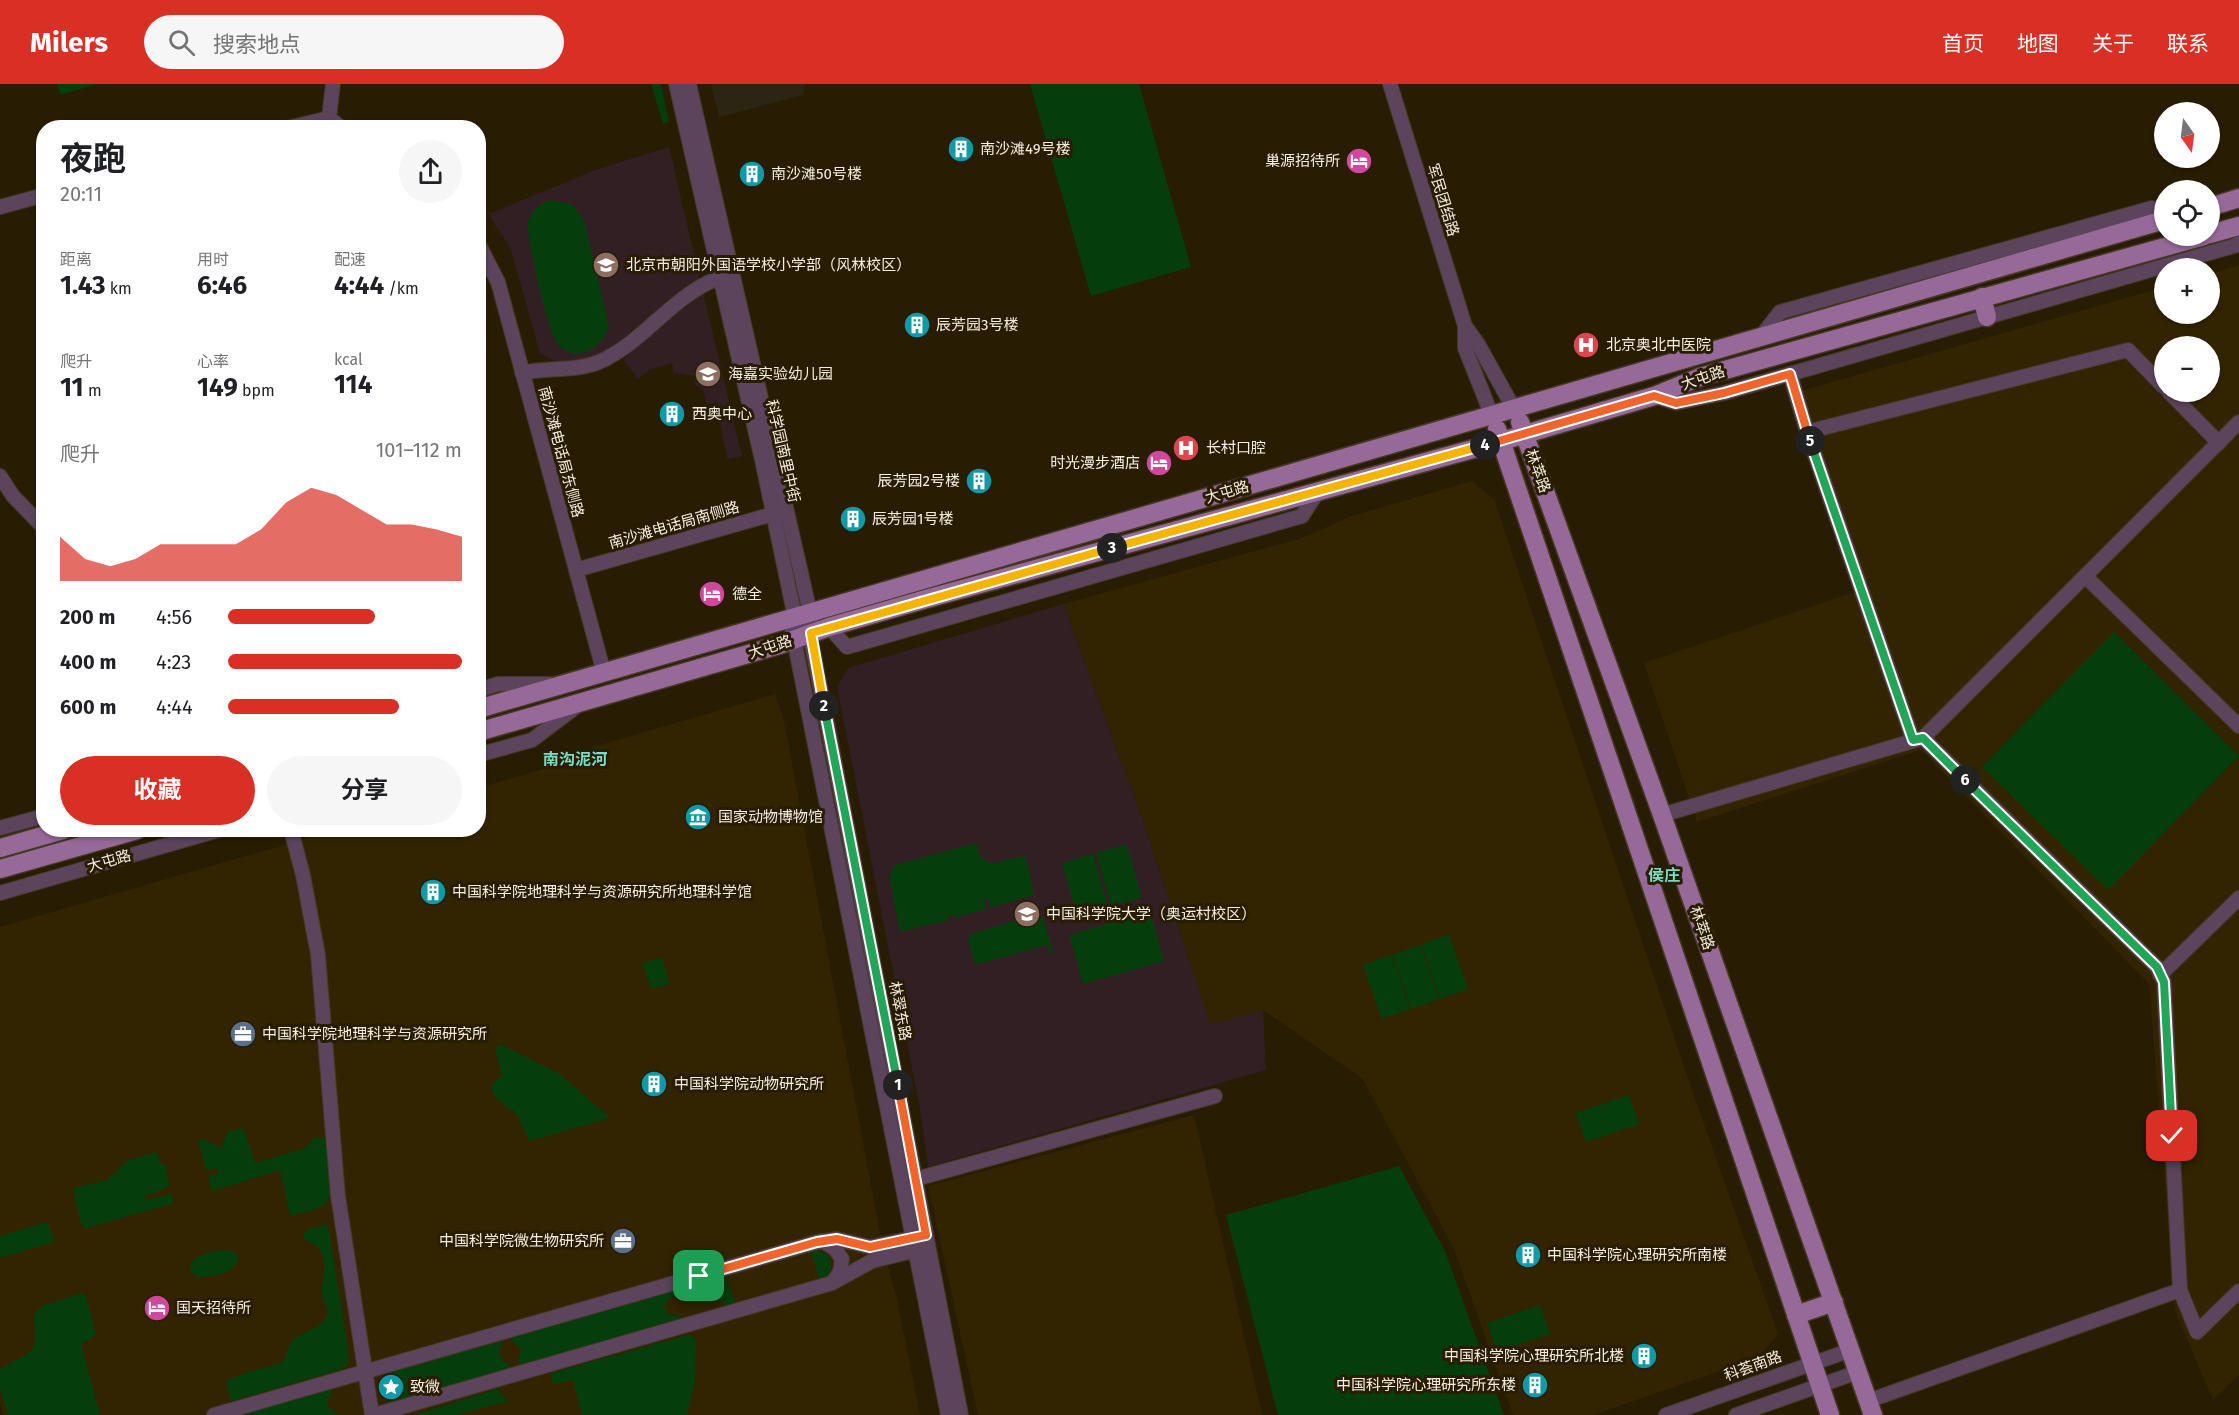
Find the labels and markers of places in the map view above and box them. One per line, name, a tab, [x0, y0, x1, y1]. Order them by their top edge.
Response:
building icon: 南沙滩49号楼	[946, 134, 976, 164]
place label: 南沙滩49号楼	[980, 140, 1071, 158]
hotel icon: 巢源招待所	[1344, 146, 1374, 176]
place label: 巢源招待所	[1265, 152, 1340, 170]
building icon: 南沙滩50号楼	[737, 159, 767, 189]
place label: 南沙滩50号楼	[771, 165, 862, 183]
school or university icon: 北京市朝阳外国语学校小学部（风林校区）	[591, 250, 621, 280]
place label: 北京市朝阳外国语学校小学部（风林校区）	[626, 256, 911, 274]
building icon: 辰芳园3号楼	[902, 310, 932, 340]
place label: 辰芳园3号楼	[936, 316, 1019, 334]
hospital icon: 北京奥北中医院	[1571, 330, 1601, 360]
place label: 北京奥北中医院	[1606, 336, 1711, 354]
school or university icon: 海嘉实验幼儿园	[693, 359, 723, 389]
place label: 海嘉实验幼儿园	[728, 365, 833, 383]
building icon: 西奥中心	[657, 399, 687, 429]
place label: 西奥中心	[692, 405, 752, 423]
pin: 5	[1795, 426, 1825, 456]
pin: 4	[1470, 430, 1500, 460]
hospital icon: 长村口腔	[1171, 433, 1201, 463]
place label: 长村口腔	[1206, 439, 1266, 457]
hotel icon: 时光漫步酒店	[1144, 448, 1174, 478]
place label: 时光漫步酒店	[1050, 454, 1140, 472]
building icon: 辰芳园2号楼	[964, 466, 994, 496]
place label: 辰芳园2号楼	[878, 472, 960, 490]
building icon: 辰芳园1号楼	[838, 504, 868, 534]
place label: 辰芳园1号楼	[872, 510, 954, 528]
pin: 3	[1097, 533, 1127, 563]
hotel icon: 德全	[697, 579, 727, 609]
place label: 德全	[732, 585, 762, 603]
pin: 2	[809, 691, 839, 721]
pin: 6	[1950, 765, 1980, 795]
museum icon: 国家动物博物馆	[683, 802, 713, 832]
place label: 国家动物博物馆	[718, 808, 823, 826]
building icon: 中国科学院地理科学与资源研究所地理科学馆	[418, 877, 448, 907]
place label: 中国科学院地理科学与资源研究所地理科学馆	[452, 883, 752, 901]
school or university icon: 中国科学院大学（奥运村校区）	[1012, 899, 1042, 929]
place label: 中国科学院大学（奥运村校区）	[1046, 905, 1256, 923]
office icon: 中国科学院地理科学与资源研究所	[228, 1019, 258, 1049]
place label: 中国科学院地理科学与资源研究所	[262, 1025, 487, 1043]
building icon: 中国科学院动物研究所	[639, 1069, 669, 1099]
pin: 1	[883, 1070, 913, 1100]
place label: 中国科学院动物研究所	[674, 1075, 824, 1093]
pin	[2146, 1110, 2197, 1161]
office icon: 中国科学院微生物研究所	[608, 1226, 638, 1256]
place label: 中国科学院微生物研究所	[439, 1232, 604, 1250]
building icon: 中国科学院心理研究所南楼	[1513, 1240, 1543, 1270]
place label: 中国科学院心理研究所南楼	[1547, 1246, 1727, 1264]
pin	[673, 1250, 724, 1301]
hotel icon: 国天招待所	[142, 1293, 172, 1323]
place label: 国天招待所	[176, 1299, 251, 1317]
building icon: 中国科学院心理研究所北楼	[1629, 1341, 1659, 1371]
place label: 中国科学院心理研究所北楼	[1444, 1347, 1624, 1365]
building icon: 中国科学院心理研究所东楼	[1520, 1370, 1550, 1400]
place icon: 致微	[376, 1372, 406, 1402]
place label: 中国科学院心理研究所东楼	[1336, 1376, 1516, 1394]
place label: 致微	[410, 1378, 440, 1396]

